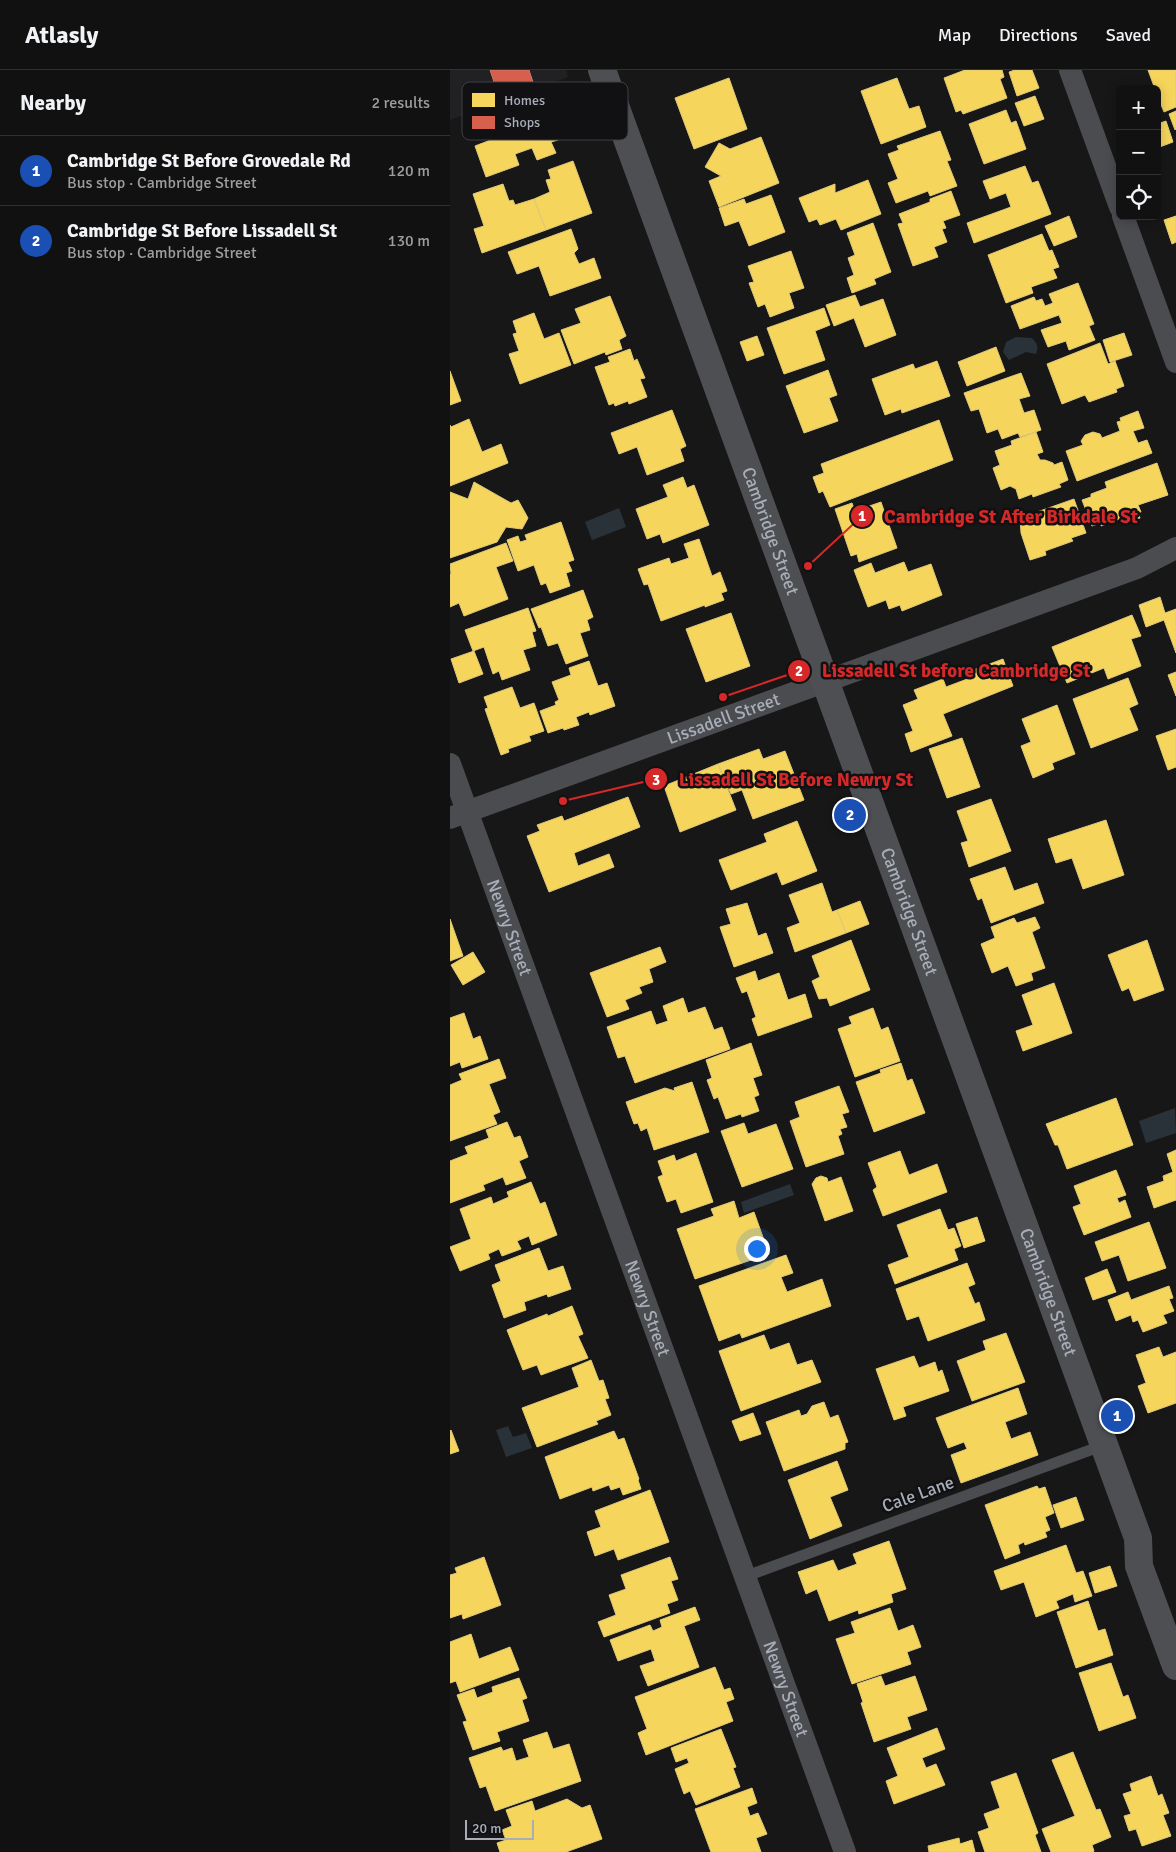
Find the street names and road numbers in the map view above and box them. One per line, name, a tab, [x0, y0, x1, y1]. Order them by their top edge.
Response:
street label: Cambridge Street	[737, 464, 804, 598]
street label: Lissadell Street	[664, 688, 783, 749]
street label: Cambridge Street	[876, 845, 943, 979]
street label: Newry Street	[482, 877, 537, 979]
street label: Cambridge Street	[1015, 1225, 1082, 1359]
street label: Newry Street	[620, 1257, 675, 1359]
street label: Cale Lane	[879, 1471, 957, 1517]
street label: Newry Street	[758, 1638, 813, 1740]

